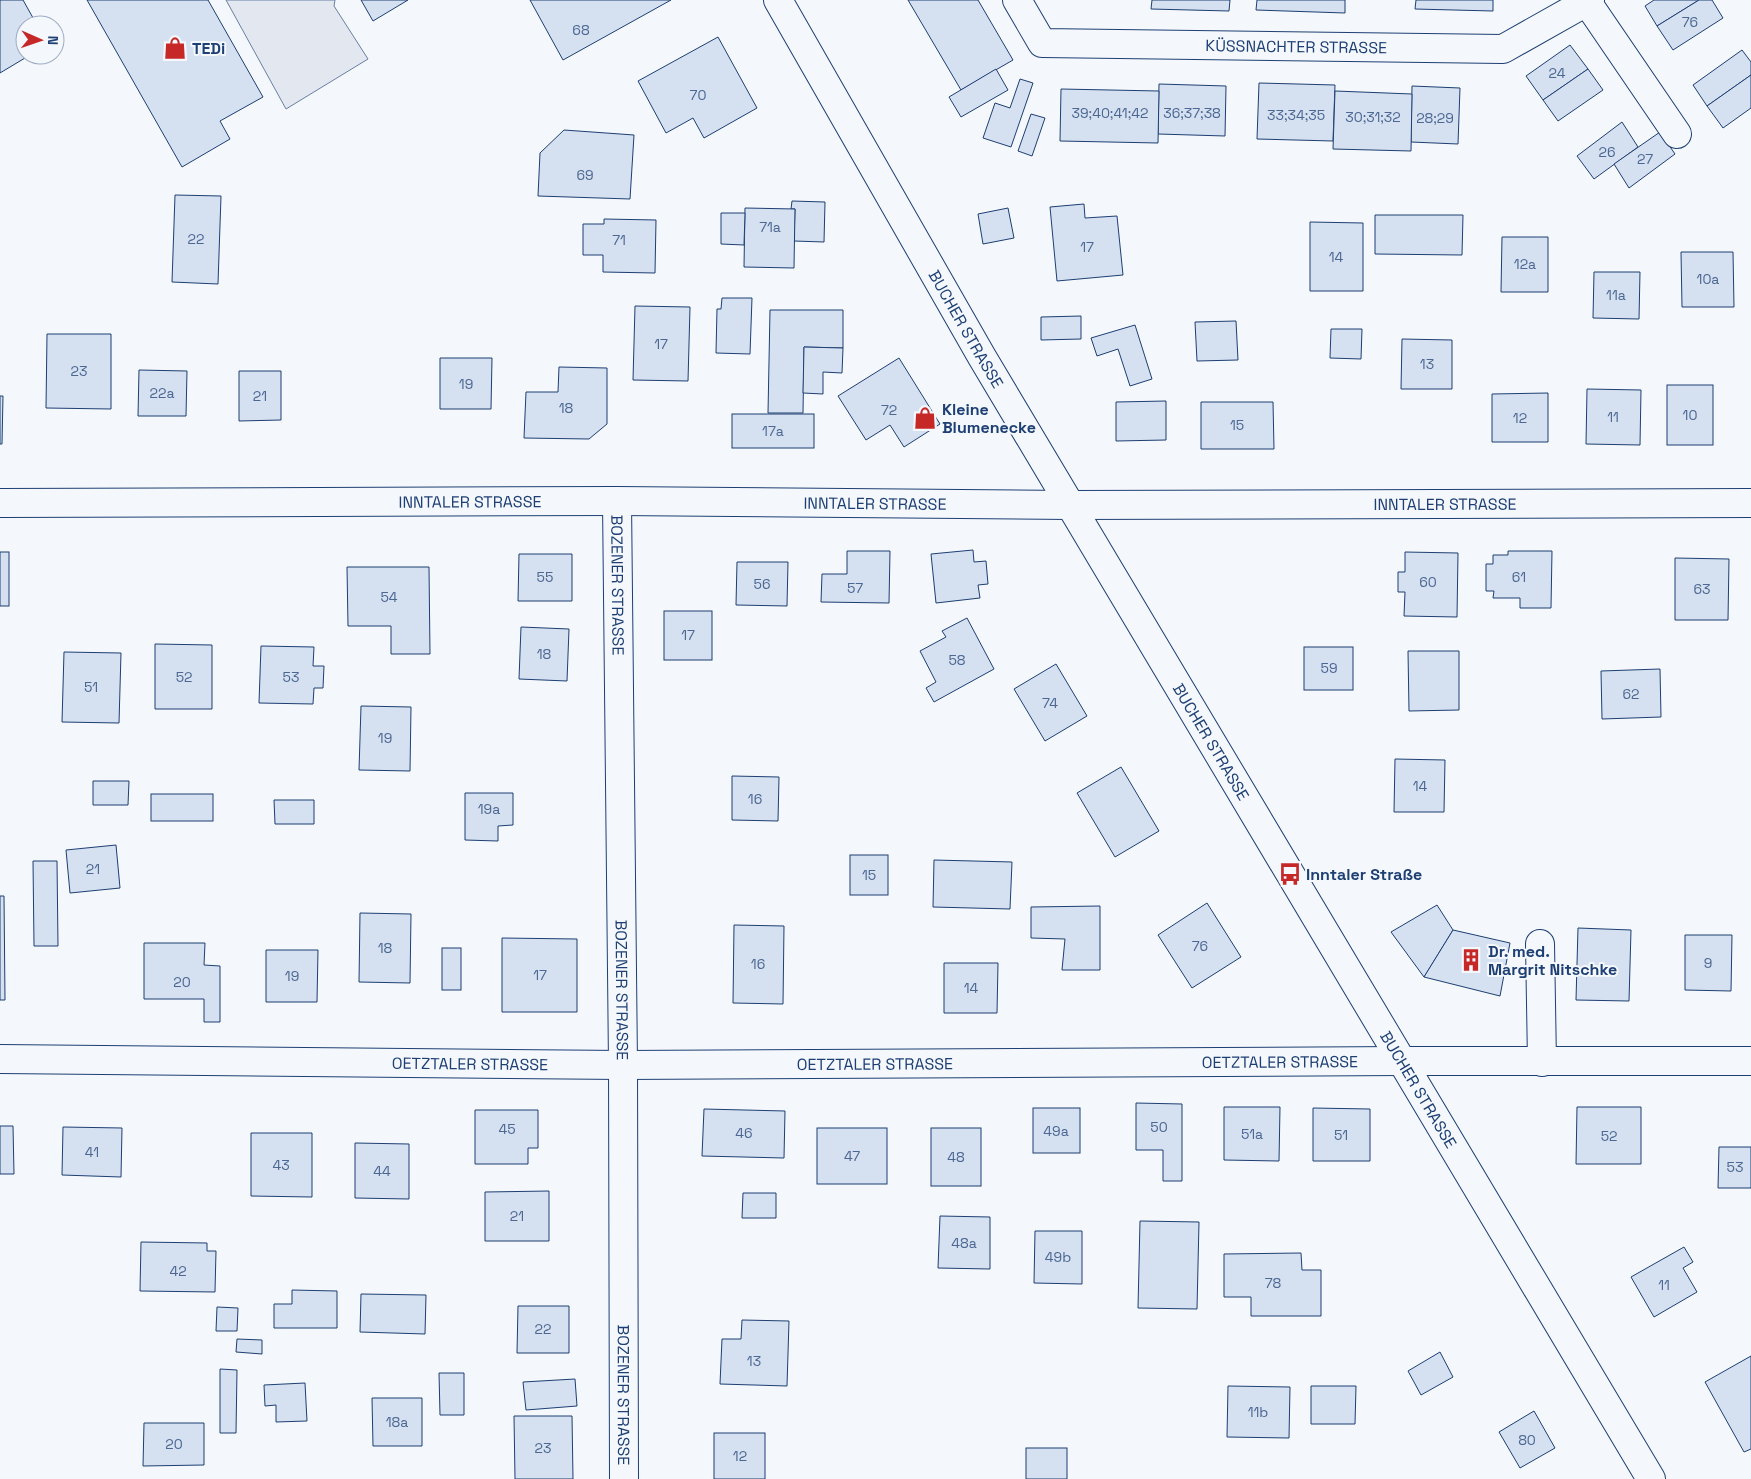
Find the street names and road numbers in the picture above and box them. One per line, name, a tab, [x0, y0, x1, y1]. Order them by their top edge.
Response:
street label: KÜSSNACHTER STRASSE	[1205, 35, 1387, 58]
street label: BUCHER STRASSE	[924, 266, 1009, 392]
street label: INNTALER STRASSE	[398, 491, 542, 512]
street label: INNTALER STRASSE	[803, 492, 947, 514]
street label: INNTALER STRASSE	[1373, 493, 1517, 515]
street label: BOZENER STRASSE	[607, 515, 629, 655]
street label: BUCHER STRASSE	[1168, 679, 1254, 804]
street label: BOZENER STRASSE	[611, 920, 633, 1060]
street label: BUCHER STRASSE	[1376, 1027, 1462, 1152]
street label: OETZTALER STRASSE	[1202, 1051, 1358, 1073]
street label: OETZTALER STRASSE	[392, 1052, 548, 1075]
street label: OETZTALER STRASSE	[797, 1053, 953, 1075]
street label: BOZENER STRASSE	[613, 1325, 634, 1465]

